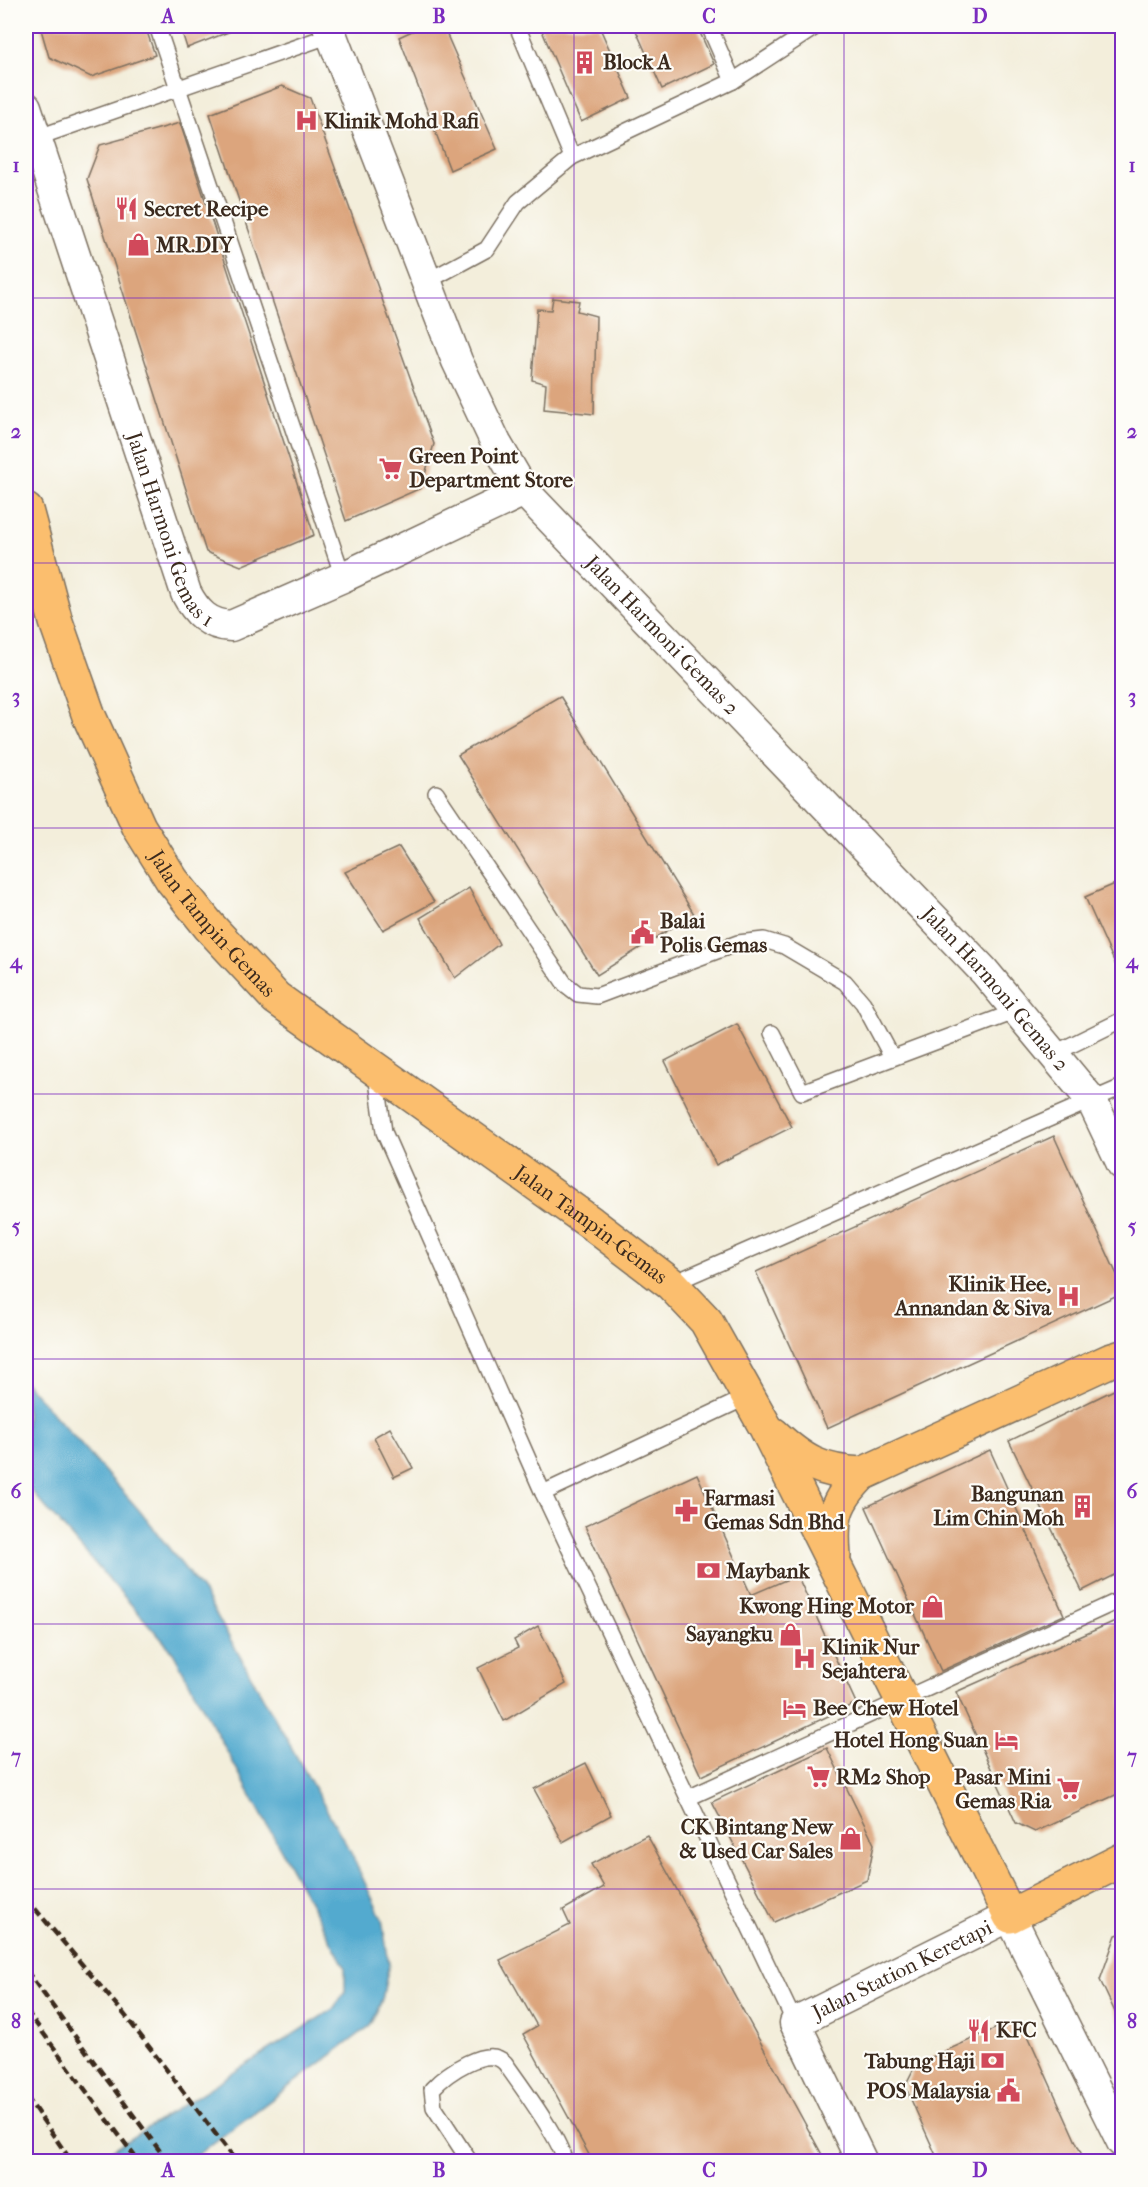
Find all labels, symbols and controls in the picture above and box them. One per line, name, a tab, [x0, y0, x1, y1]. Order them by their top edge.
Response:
text: A	[160, 5, 176, 28]
text: B	[432, 5, 446, 28]
text: C	[702, 5, 716, 28]
text: D	[972, 5, 988, 28]
building icon: Block A	[572, 49, 598, 75]
place label: Block A	[603, 50, 672, 74]
hospital icon: Klinik Mohd Rafi	[293, 108, 319, 134]
place label: Klinik Mohd Rafi	[324, 109, 479, 133]
text: 1	[12, 154, 20, 177]
text: 1	[1128, 154, 1136, 177]
restaurant icon: Secret Recipe	[113, 196, 139, 222]
place label: Secret Recipe	[144, 197, 269, 221]
shop icon: MR.DIY	[125, 232, 151, 258]
place label: MR.DIY	[155, 233, 235, 257]
text: 2	[11, 420, 21, 443]
text: 2	[1127, 420, 1137, 443]
street label: Jalan Harmoni Gemas 1	[121, 427, 218, 632]
place label: Green Point Department Store	[409, 444, 574, 492]
supermarket icon: Green Point Department Store	[378, 455, 404, 481]
street label: Jalan Harmoni Gemas 2	[579, 549, 744, 720]
text: 3	[12, 685, 20, 708]
text: 3	[1128, 685, 1136, 708]
street label: Jalan Tampin-Gemas	[143, 844, 281, 1002]
street label: Jalan Harmoni Gemas 2	[915, 900, 1074, 1076]
place label: Balai Polis Gemas	[660, 909, 767, 957]
public building icon: Balai Polis Gemas	[629, 920, 655, 946]
text: 4	[9, 950, 23, 974]
text: 4	[1125, 950, 1139, 974]
street label: Jalan Tampin-Gemas	[508, 1159, 672, 1289]
text: 5	[12, 1215, 21, 1238]
text: 5	[1128, 1215, 1137, 1238]
place label: Klinik Hee, Annandan & Siva	[893, 1272, 1052, 1320]
hospital icon: Klinik Hee, Annandan & Siva	[1056, 1283, 1082, 1309]
text: 6	[11, 1480, 23, 1503]
text: 6	[1127, 1480, 1139, 1503]
place label: Bangunan Lim Chin Moh	[933, 1482, 1065, 1530]
place label: Farmasi Gemas Sdn Bhd	[703, 1486, 845, 1534]
building icon: Bangunan Lim Chin Moh	[1069, 1493, 1095, 1519]
pharmacy icon: Farmasi Gemas Sdn Bhd	[673, 1497, 699, 1523]
bank icon: Maybank	[695, 1558, 721, 1584]
place label: Maybank	[725, 1559, 811, 1583]
shop icon: Kwong Hing Motor	[919, 1593, 945, 1619]
place label: Kwong Hing Motor	[739, 1594, 915, 1618]
shop icon: Sayangku	[778, 1621, 804, 1647]
place label: Sayangku	[686, 1622, 773, 1646]
place label: Klinik Nur Sejahtera	[822, 1635, 920, 1683]
hospital icon: Klinik Nur Sejahtera	[791, 1646, 817, 1672]
hotel icon: Bee Chew Hotel	[782, 1695, 808, 1721]
place label: Bee Chew Hotel	[813, 1696, 959, 1720]
hotel icon: Hotel Hong Suan	[993, 1727, 1019, 1753]
place label: Hotel Hong Suan	[834, 1728, 989, 1752]
text: 7	[10, 1745, 21, 1768]
text: 7	[1126, 1745, 1137, 1768]
supermarket icon: RM2 Shop	[805, 1764, 831, 1790]
place label: RM2 Shop	[836, 1765, 931, 1789]
place label: Pasar Mini Gemas Ria	[954, 1765, 1052, 1813]
supermarket icon: Pasar Mini Gemas Ria	[1056, 1776, 1082, 1802]
place label: CK Bintang New & Used Car Sales	[679, 1815, 834, 1863]
shop icon: CK Bintang New & Used Car Sales	[838, 1826, 864, 1852]
street label: Jalan Station Keretapi	[807, 1915, 996, 2025]
text: 8	[11, 2010, 21, 2033]
text: 8	[1127, 2010, 1137, 2033]
restaurant icon: KFC	[965, 2017, 991, 2043]
place label: KFC	[996, 2018, 1037, 2042]
bank icon: Tabung Haji	[980, 2048, 1006, 2074]
place label: Tabung Haji	[863, 2049, 976, 2073]
public building icon: POS Malaysia	[995, 2078, 1021, 2104]
place label: POS Malaysia	[866, 2079, 991, 2103]
text: A	[160, 2159, 176, 2182]
text: B	[432, 2159, 446, 2182]
text: C	[702, 2159, 716, 2182]
text: D	[972, 2159, 988, 2182]

